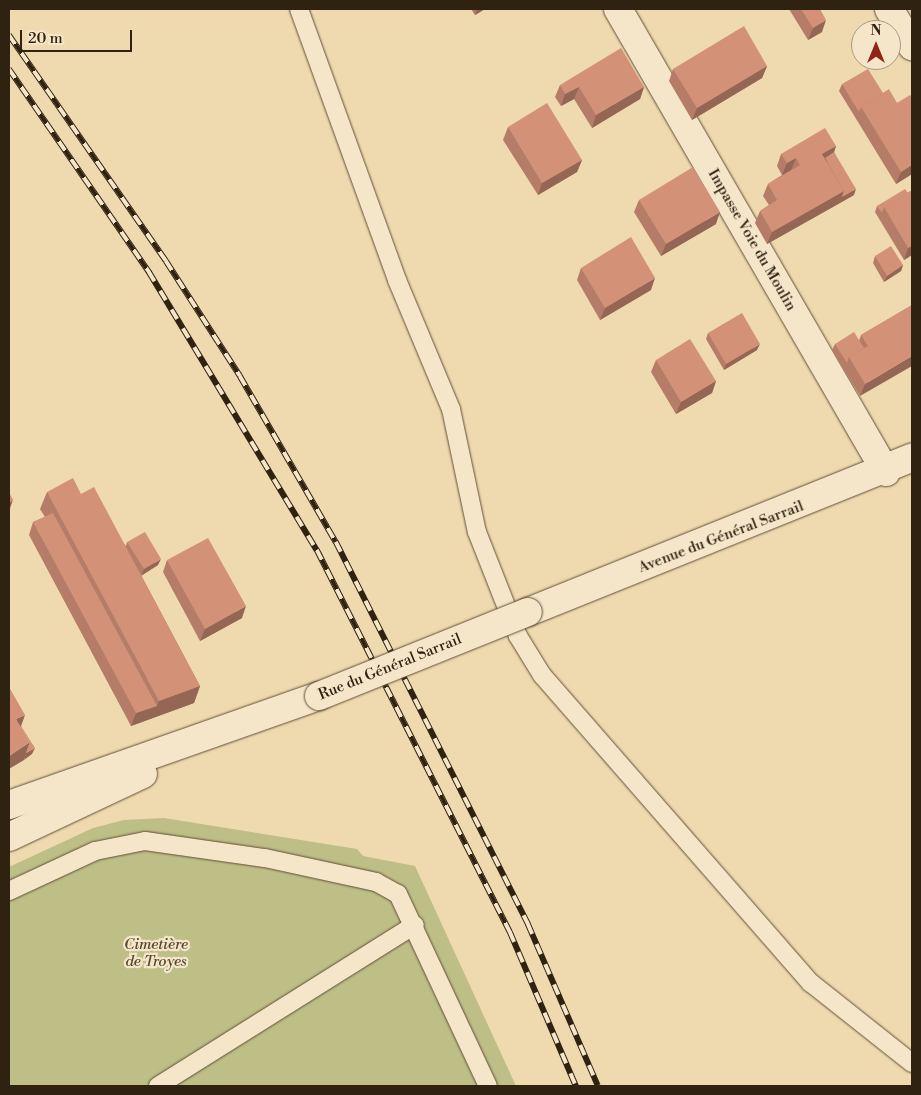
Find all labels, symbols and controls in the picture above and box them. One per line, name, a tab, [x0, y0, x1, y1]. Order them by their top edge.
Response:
scale bar	[22, 20, 135, 52]
north arrow	[851, 20, 901, 70]
text: N	[870, 22, 882, 40]
text: 20 m	[28, 29, 63, 48]
street label: Impasse Voie du Moulin	[704, 166, 800, 314]
street label: Avenue du Général Sarrail	[636, 497, 806, 577]
street label: Rue du Général Sarrail	[316, 630, 464, 704]
park label: Cimetière de Troyes	[124, 935, 188, 970]

